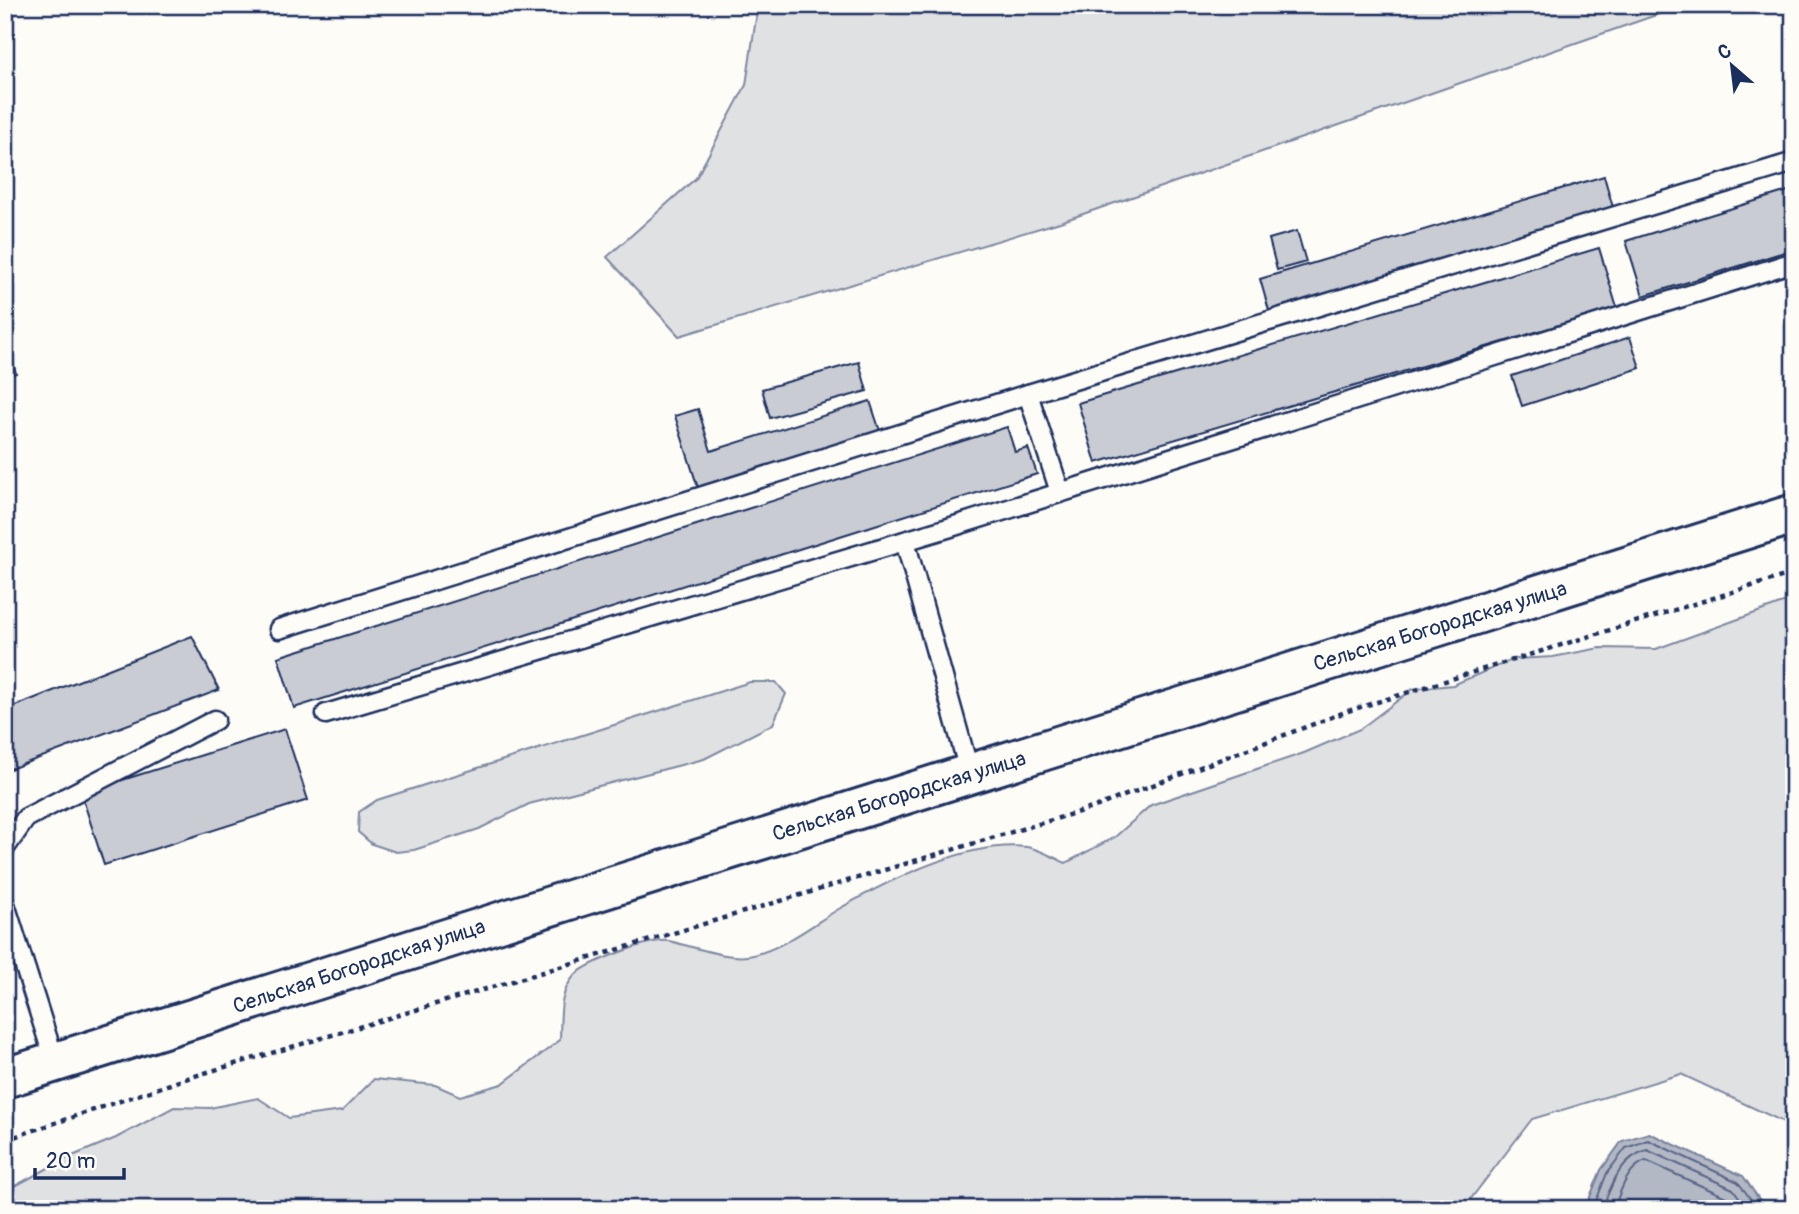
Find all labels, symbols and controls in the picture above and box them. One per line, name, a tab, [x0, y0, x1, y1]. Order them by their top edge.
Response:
north arrow	[1698, 32, 1768, 102]
text: С	[1714, 38, 1736, 65]
street label: Сельская Богородская улица	[1310, 575, 1570, 678]
street label: Сельская Богородская улица	[769, 745, 1029, 848]
street label: Сельская Богородская улица	[230, 913, 489, 1020]
scale bar	[35, 1137, 124, 1181]
text: 20 m	[46, 1148, 95, 1175]

